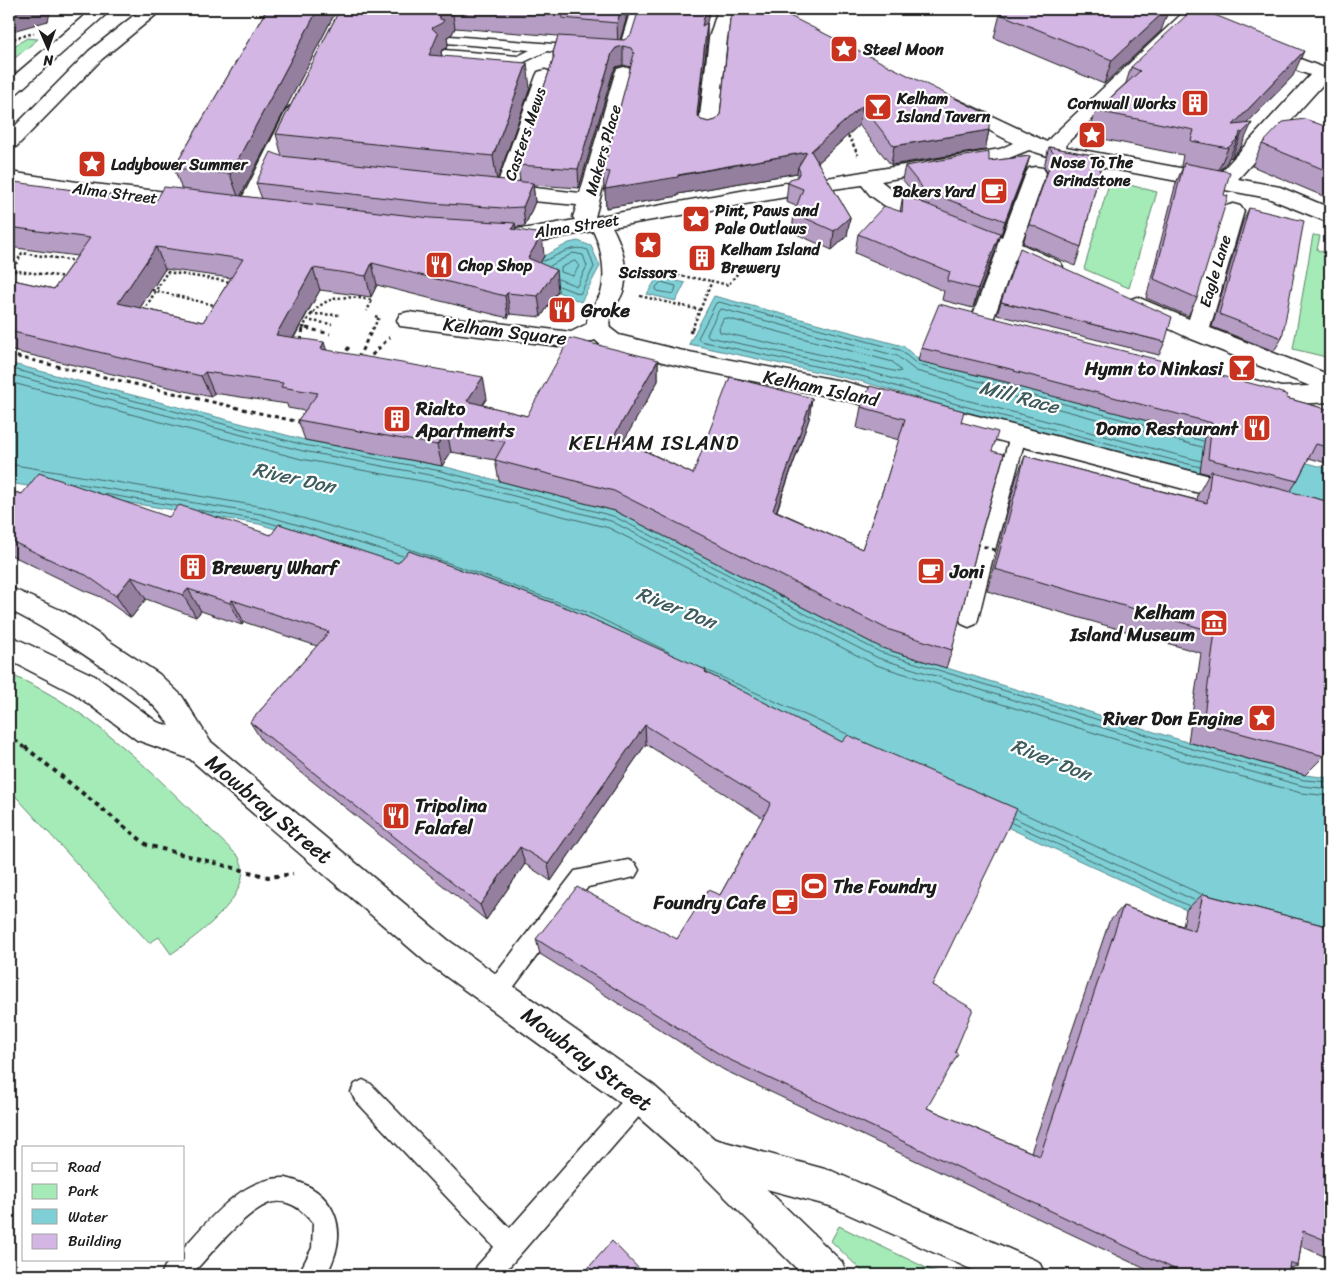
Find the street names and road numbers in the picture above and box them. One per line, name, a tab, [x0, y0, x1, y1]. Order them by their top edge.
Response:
street label: Casters Mews	[495, 83, 555, 185]
street label: Makers Place	[576, 101, 630, 199]
street label: Alma Street	[70, 173, 159, 213]
street label: Alma Street	[532, 205, 622, 247]
street label: Eagle Lane	[1190, 231, 1240, 311]
street label: Kelham Square	[441, 307, 569, 355]
street label: Kelham Island	[760, 360, 884, 417]
street label: Mowbray Street	[196, 744, 342, 875]
street label: Mowbray Street	[512, 996, 662, 1122]

